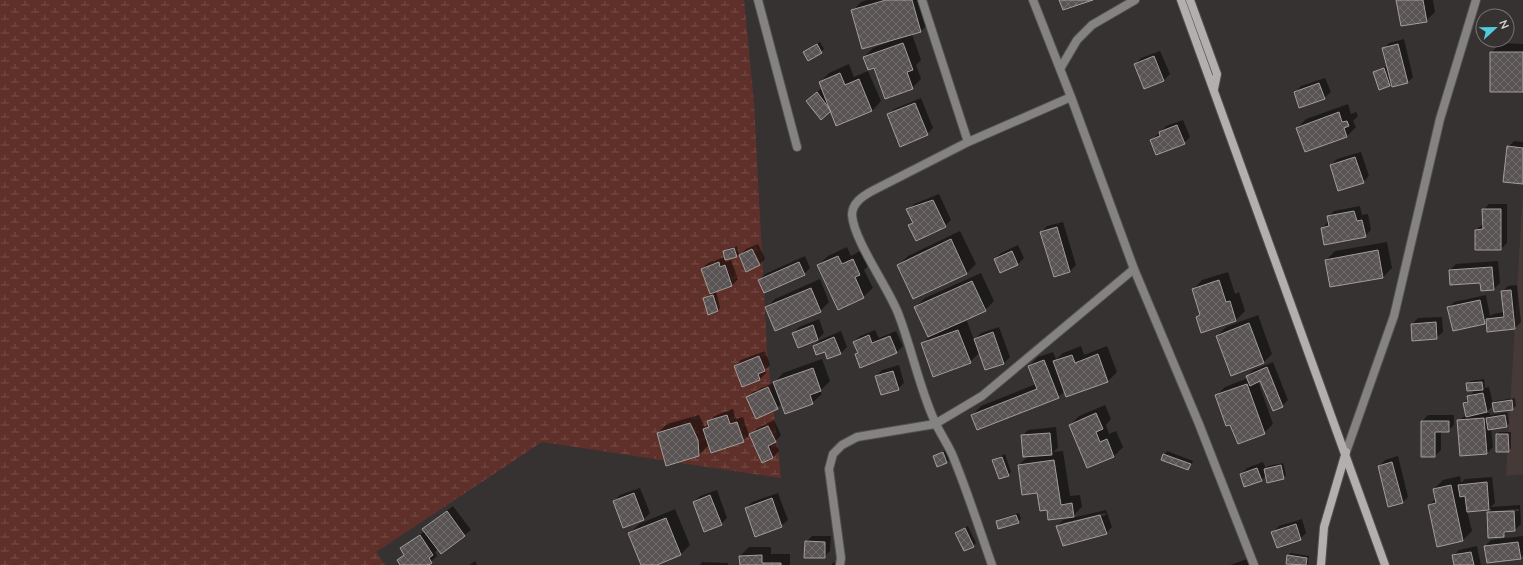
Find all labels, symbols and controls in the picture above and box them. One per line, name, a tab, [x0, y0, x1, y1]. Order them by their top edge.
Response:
north arrow	[1475, 8, 1515, 48]
text: N	[1496, 18, 1512, 31]

